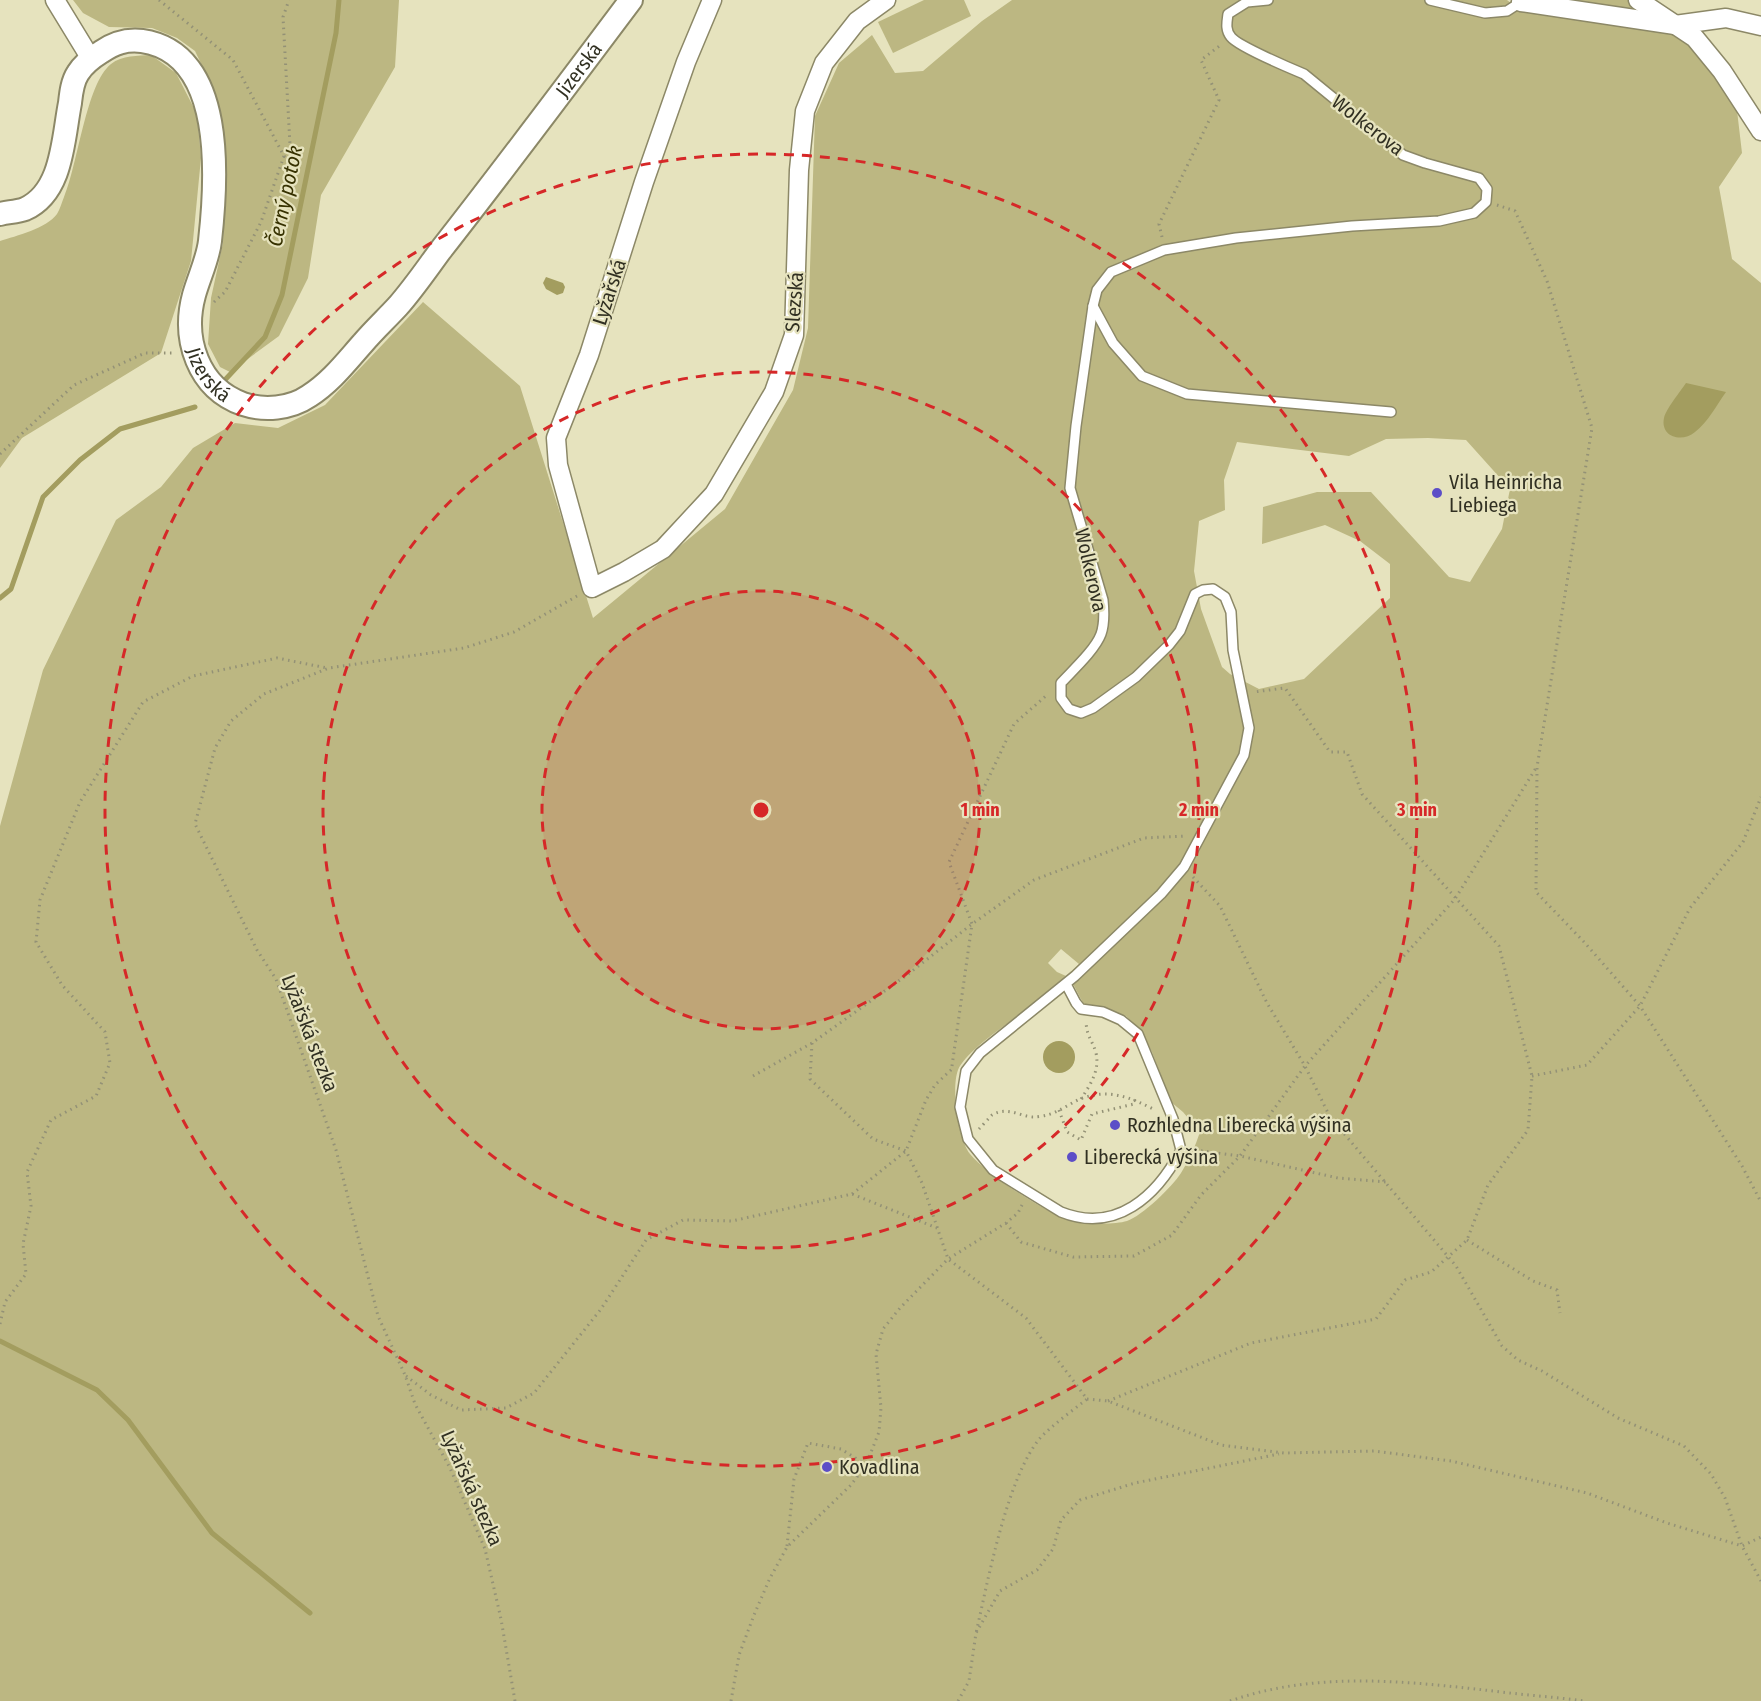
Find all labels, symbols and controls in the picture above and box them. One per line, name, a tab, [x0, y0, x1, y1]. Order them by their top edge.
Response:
street label: Jizerská	[550, 38, 607, 102]
street label: Wolkerova	[1327, 89, 1409, 161]
water label: Černý potok	[262, 143, 308, 249]
street label: Lyžařská	[587, 256, 631, 328]
street label: Slezská	[780, 271, 808, 333]
street label: Jizerská	[182, 345, 235, 407]
place label: Vila Heinricha Liebiega	[1449, 470, 1562, 517]
marker: Vila Heinricha Liebiega	[1430, 486, 1444, 500]
street label: Wolkerova	[1070, 526, 1112, 614]
text: 1 min	[960, 799, 1000, 821]
text: 2 min	[1178, 799, 1219, 821]
text: 3 min	[1396, 799, 1437, 821]
centre of rings	[751, 800, 771, 820]
street label: Lyžařská stezka	[277, 971, 343, 1095]
place label: Rozhledna Liberecká výšina	[1127, 1113, 1352, 1137]
marker: Rozhledna Liberecká výšina	[1108, 1118, 1122, 1132]
place label: Liberecká výšina	[1084, 1145, 1218, 1169]
marker: Liberecká výšina	[1065, 1150, 1079, 1164]
street label: Lyžařská stezka	[436, 1427, 508, 1549]
place label: Kovadlina	[839, 1455, 920, 1479]
marker: Kovadlina	[820, 1460, 834, 1474]

